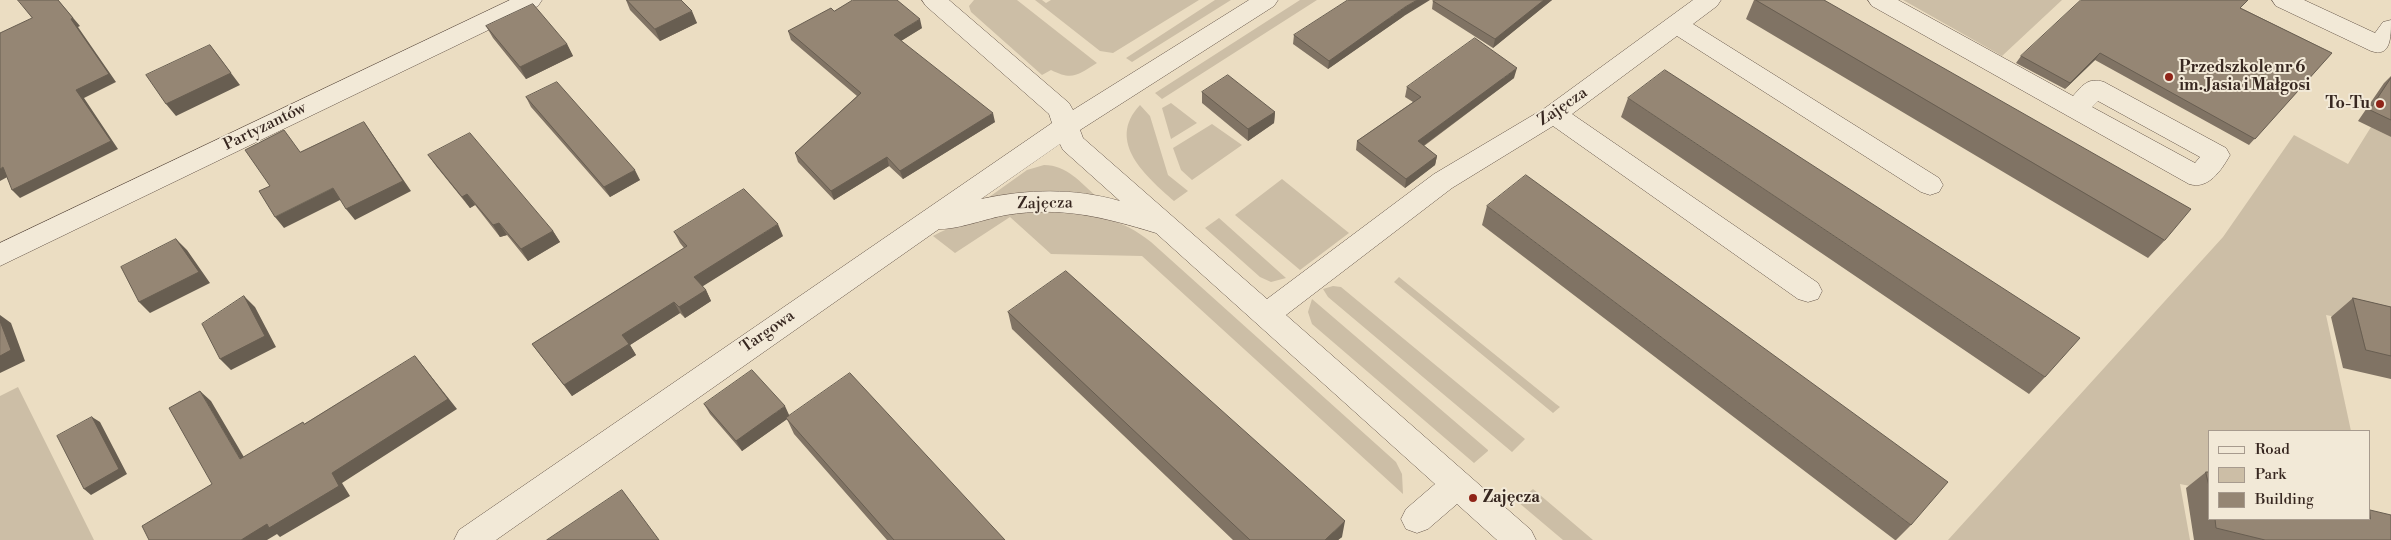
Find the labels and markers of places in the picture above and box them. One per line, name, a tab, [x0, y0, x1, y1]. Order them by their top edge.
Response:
place label: Przedszkole nr 6 im. Jasia i Małgosi	[2179, 58, 2310, 96]
marker: Przedszkole nr 6 im. Jasia i Małgosi	[2163, 71, 2175, 83]
place label: To-Tu	[2326, 94, 2370, 114]
marker: To-Tu	[2374, 98, 2386, 110]
place label: Zajęcza	[1483, 488, 1540, 508]
marker: Zajęcza	[1467, 492, 1479, 504]

